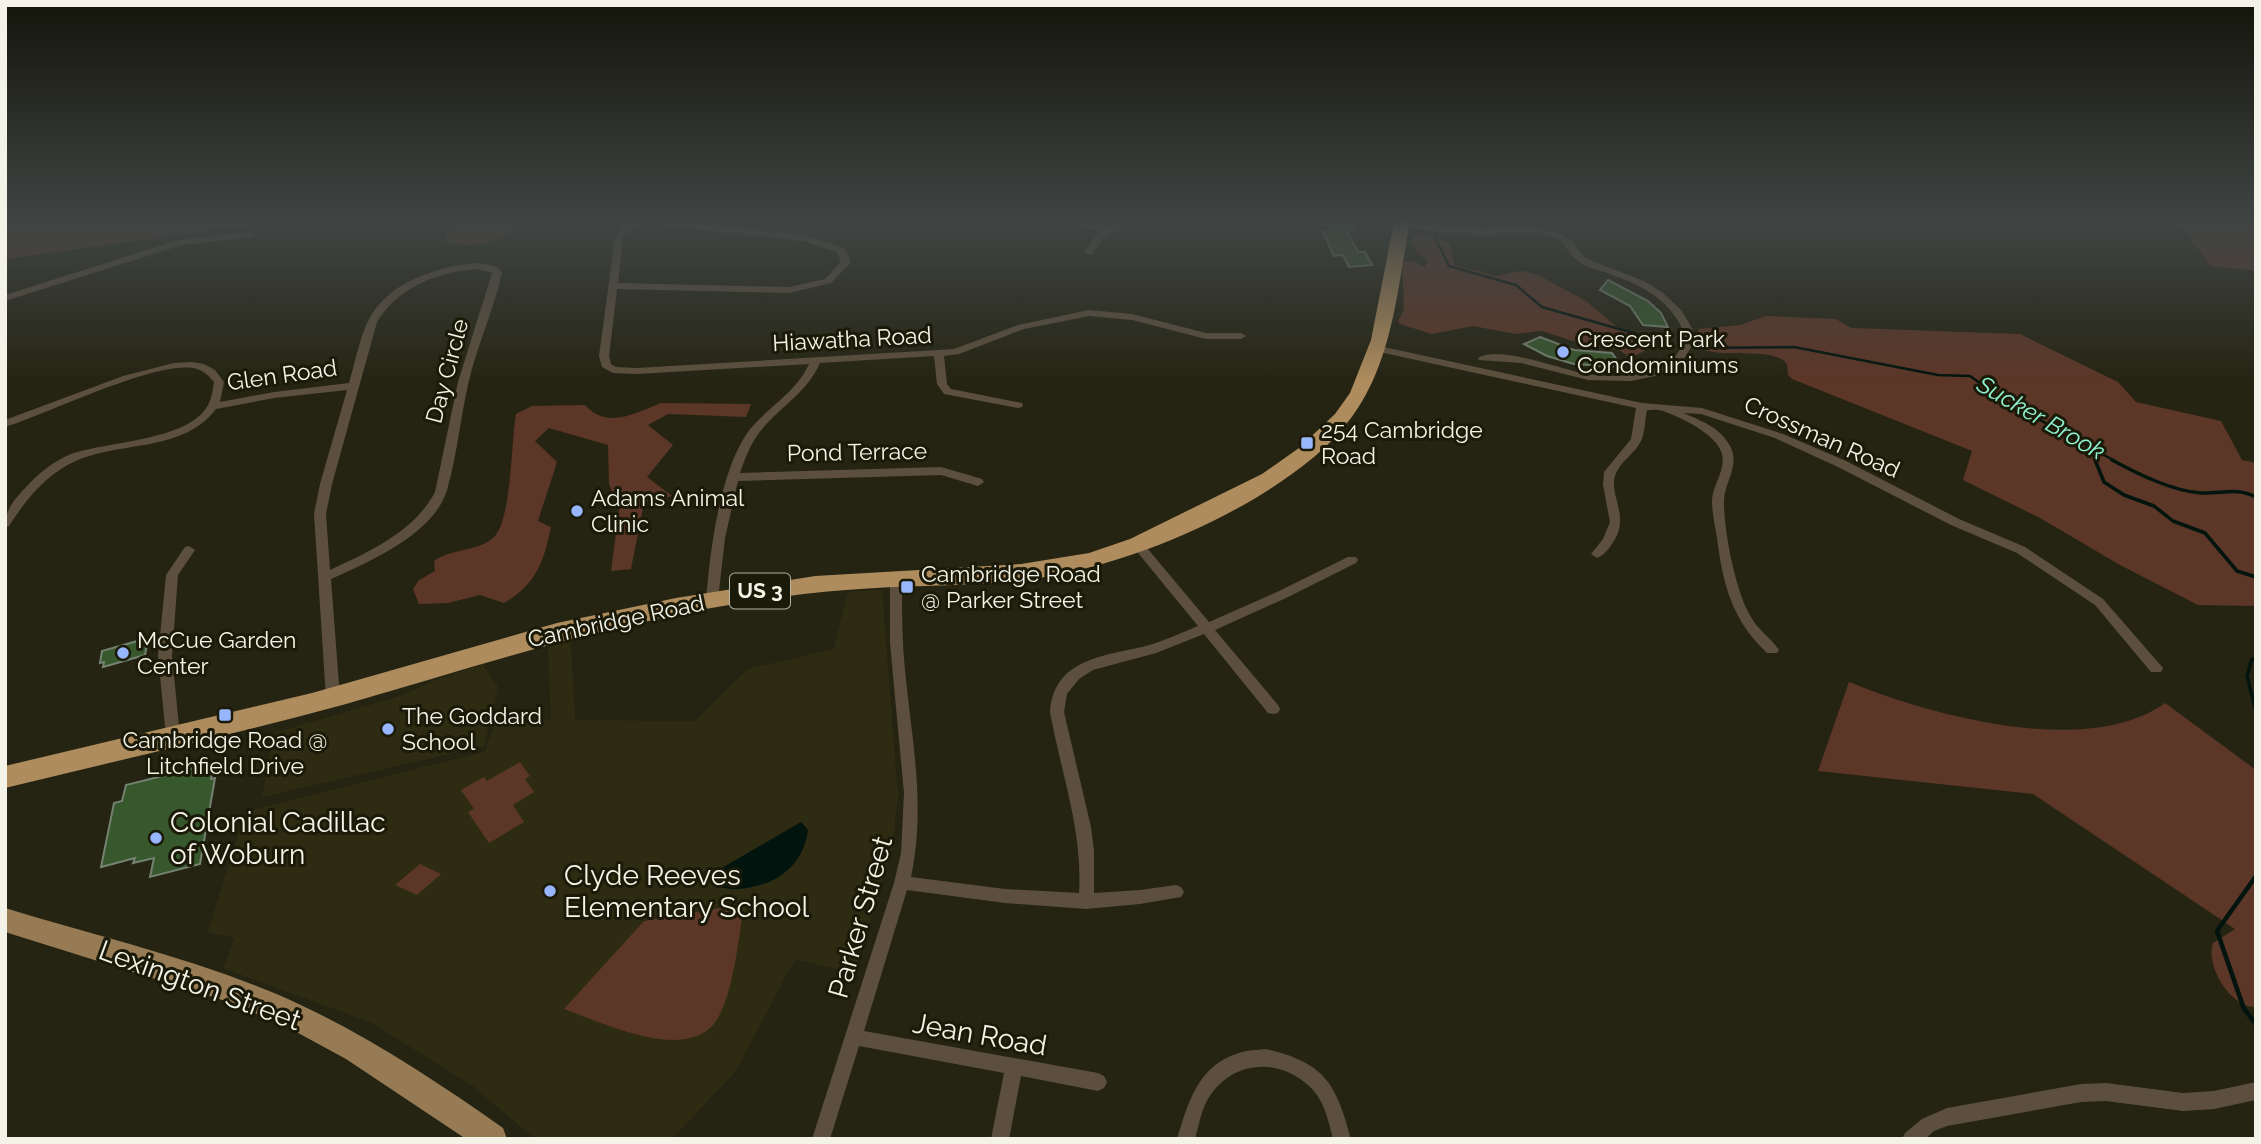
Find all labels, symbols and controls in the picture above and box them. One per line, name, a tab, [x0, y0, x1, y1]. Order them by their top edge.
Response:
street label: Day Circle	[420, 316, 473, 426]
street label: Hiawatha Road	[772, 321, 932, 356]
place label: Crescent Park Condominiums	[1577, 325, 1738, 378]
marker: Crescent Park Condominiums	[1555, 344, 1571, 360]
street label: Glen Road	[225, 353, 339, 396]
water label: Sucker Brook	[1971, 369, 2111, 466]
street label: Crossman Road	[1740, 390, 1904, 483]
place label: 254 Cambridge Road	[1321, 416, 1483, 469]
marker: 254 Cambridge Road	[1299, 435, 1315, 451]
street label: Pond Terrace	[787, 437, 927, 466]
place label: Adams Animal Clinic	[591, 484, 745, 537]
marker: Adams Animal Clinic	[569, 503, 585, 519]
place label: Cambridge Road @ Parker Street	[921, 560, 1101, 613]
road number: US 3	[730, 574, 790, 608]
marker: Cambridge Road @ Parker Street	[899, 579, 915, 595]
street label: Cambridge Road	[525, 589, 707, 652]
place label: McCue Garden Center	[137, 626, 296, 679]
marker: McCue Garden Center	[115, 645, 131, 661]
place label: The Goddard School	[402, 702, 542, 755]
marker: Cambridge Road @ Litchfield Drive	[217, 707, 233, 723]
marker: The Goddard School	[380, 721, 396, 737]
place label: Cambridge Road @ Litchfield Drive	[123, 726, 327, 779]
place label: Colonial Cadillac of Woburn	[170, 806, 386, 871]
marker: Colonial Cadillac of Woburn	[148, 830, 164, 846]
street label: Parker Street	[822, 832, 900, 1002]
place label: Clyde Reeves Elementary School	[564, 859, 809, 924]
marker: Clyde Reeves Elementary School	[542, 883, 558, 899]
street label: Lexington Street	[94, 934, 306, 1038]
street label: Jean Road	[910, 1006, 1050, 1063]

